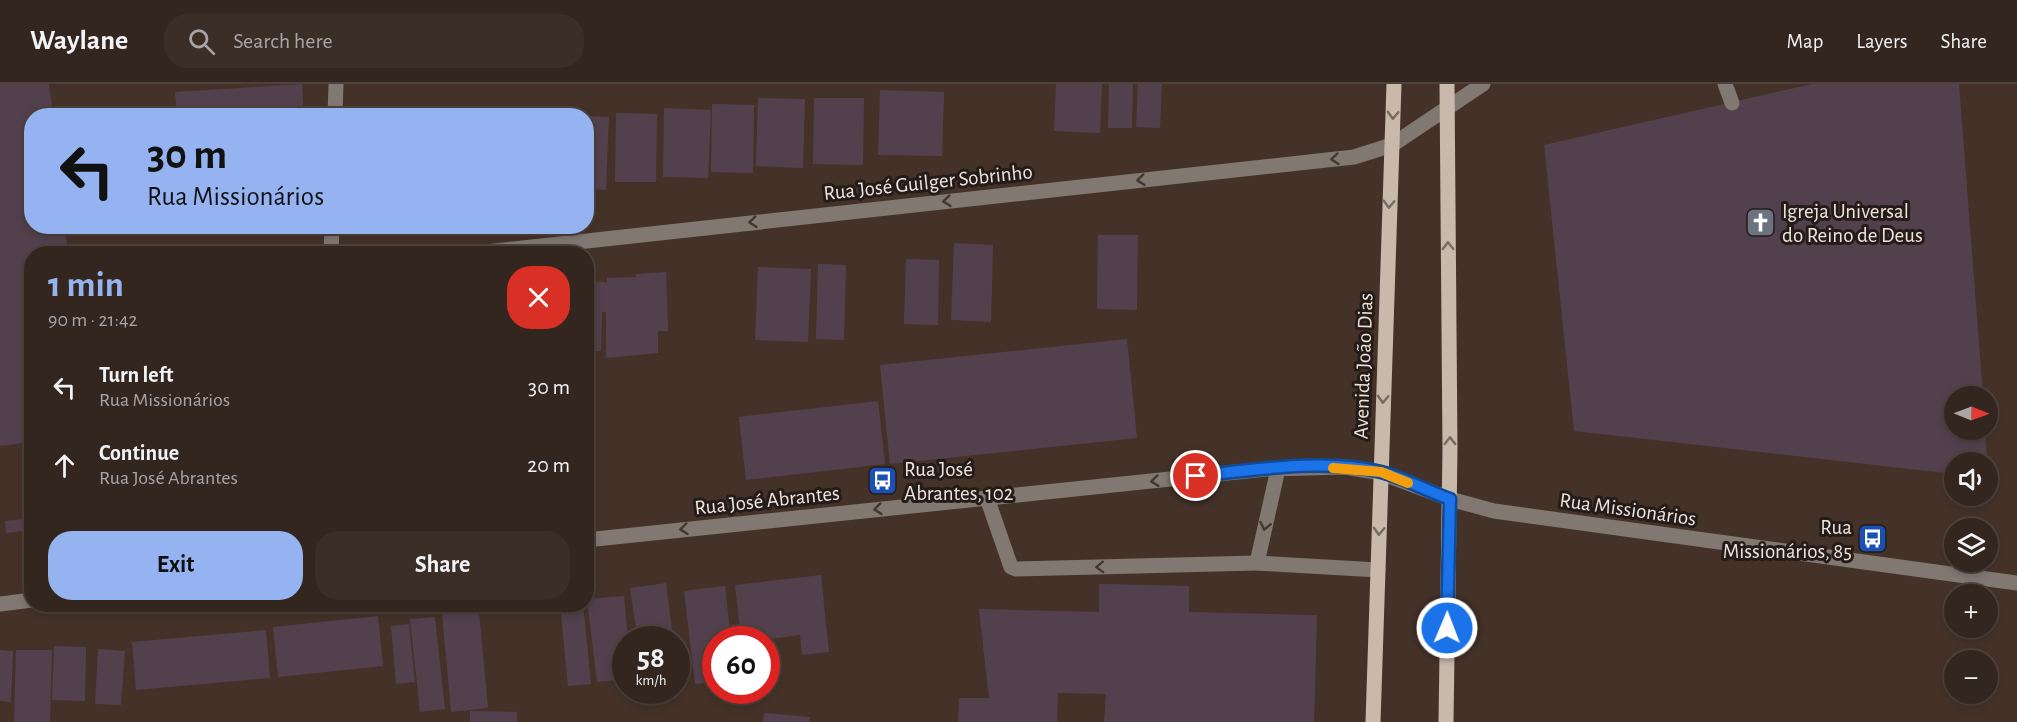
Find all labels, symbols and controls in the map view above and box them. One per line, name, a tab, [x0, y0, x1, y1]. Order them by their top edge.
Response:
search box	[164, 14, 584, 68]
icon: search	[185, 25, 218, 58]
text: Waylane	[30, 27, 128, 55]
text: Search here	[233, 30, 333, 52]
text: Map	[1787, 31, 1823, 52]
text: Layers	[1856, 31, 1907, 52]
text: Share	[1940, 31, 1987, 52]
one-way arrow	[1386, 110, 1399, 119]
icon: left	[48, 132, 126, 210]
text: 30 m	[147, 134, 227, 176]
one-way arrow	[1330, 152, 1339, 165]
street label: Rua José Guilger Sobrinho	[822, 161, 1034, 204]
one-way arrow	[1136, 173, 1146, 186]
text: Rua Missionários	[147, 183, 324, 210]
one-way arrow	[943, 194, 952, 207]
one-way arrow	[1383, 199, 1395, 208]
place label: Igreja Universal do Reino de Deus	[1782, 201, 1923, 246]
church icon: Igreja Universal do Reino de Deus	[1745, 207, 1777, 239]
one-way arrow	[749, 215, 758, 228]
one-way arrow	[1442, 241, 1454, 250]
button: close	[507, 266, 570, 329]
text: 1 min	[48, 267, 124, 303]
street label: Avenida João Dias	[1350, 293, 1377, 439]
text: 90 m · 21:42	[48, 310, 138, 330]
text: Turn left	[99, 364, 173, 386]
icon: left	[48, 371, 81, 404]
text: 30 m	[528, 376, 570, 398]
north arrow	[1944, 386, 1998, 440]
map controls	[1944, 386, 1998, 704]
text: Rua Missionários	[99, 390, 230, 410]
one-way arrow	[1376, 394, 1389, 403]
one-way arrow	[1444, 436, 1456, 445]
text: Continue	[99, 442, 179, 464]
icon: ahead	[48, 449, 81, 482]
pin	[1170, 450, 1221, 501]
button: sound	[1944, 452, 1998, 506]
text: 20 m	[527, 454, 570, 476]
place label: Rua José Abrantes, 102	[904, 459, 1013, 504]
icon: arrive	[1179, 459, 1212, 492]
bus stop icon: Rua José Abrantes, 102	[867, 465, 899, 497]
text: Rua José Abrantes	[99, 468, 238, 488]
one-way arrow	[1151, 474, 1160, 486]
street label: Rua José Abrantes	[693, 482, 841, 519]
street label: Rua Missionários	[1558, 490, 1698, 529]
one-way arrow	[873, 502, 883, 515]
place label: Rua Missionários, 85	[1723, 517, 1852, 562]
button: layers	[1944, 518, 1998, 572]
one-way arrow	[1259, 521, 1272, 531]
one-way arrow	[679, 522, 689, 535]
bus stop icon: Rua Missionários, 85	[1857, 523, 1889, 555]
one-way arrow	[1373, 527, 1385, 536]
button: Exit	[48, 531, 303, 600]
button: Share	[315, 531, 570, 600]
one-way arrow	[1095, 561, 1104, 573]
button: +	[1944, 584, 1998, 638]
position arrow	[1415, 596, 1479, 660]
speed limit sign: 60	[702, 626, 780, 704]
text: 58	[637, 643, 665, 673]
button: −	[1944, 650, 1998, 704]
text: km/h	[636, 673, 666, 688]

